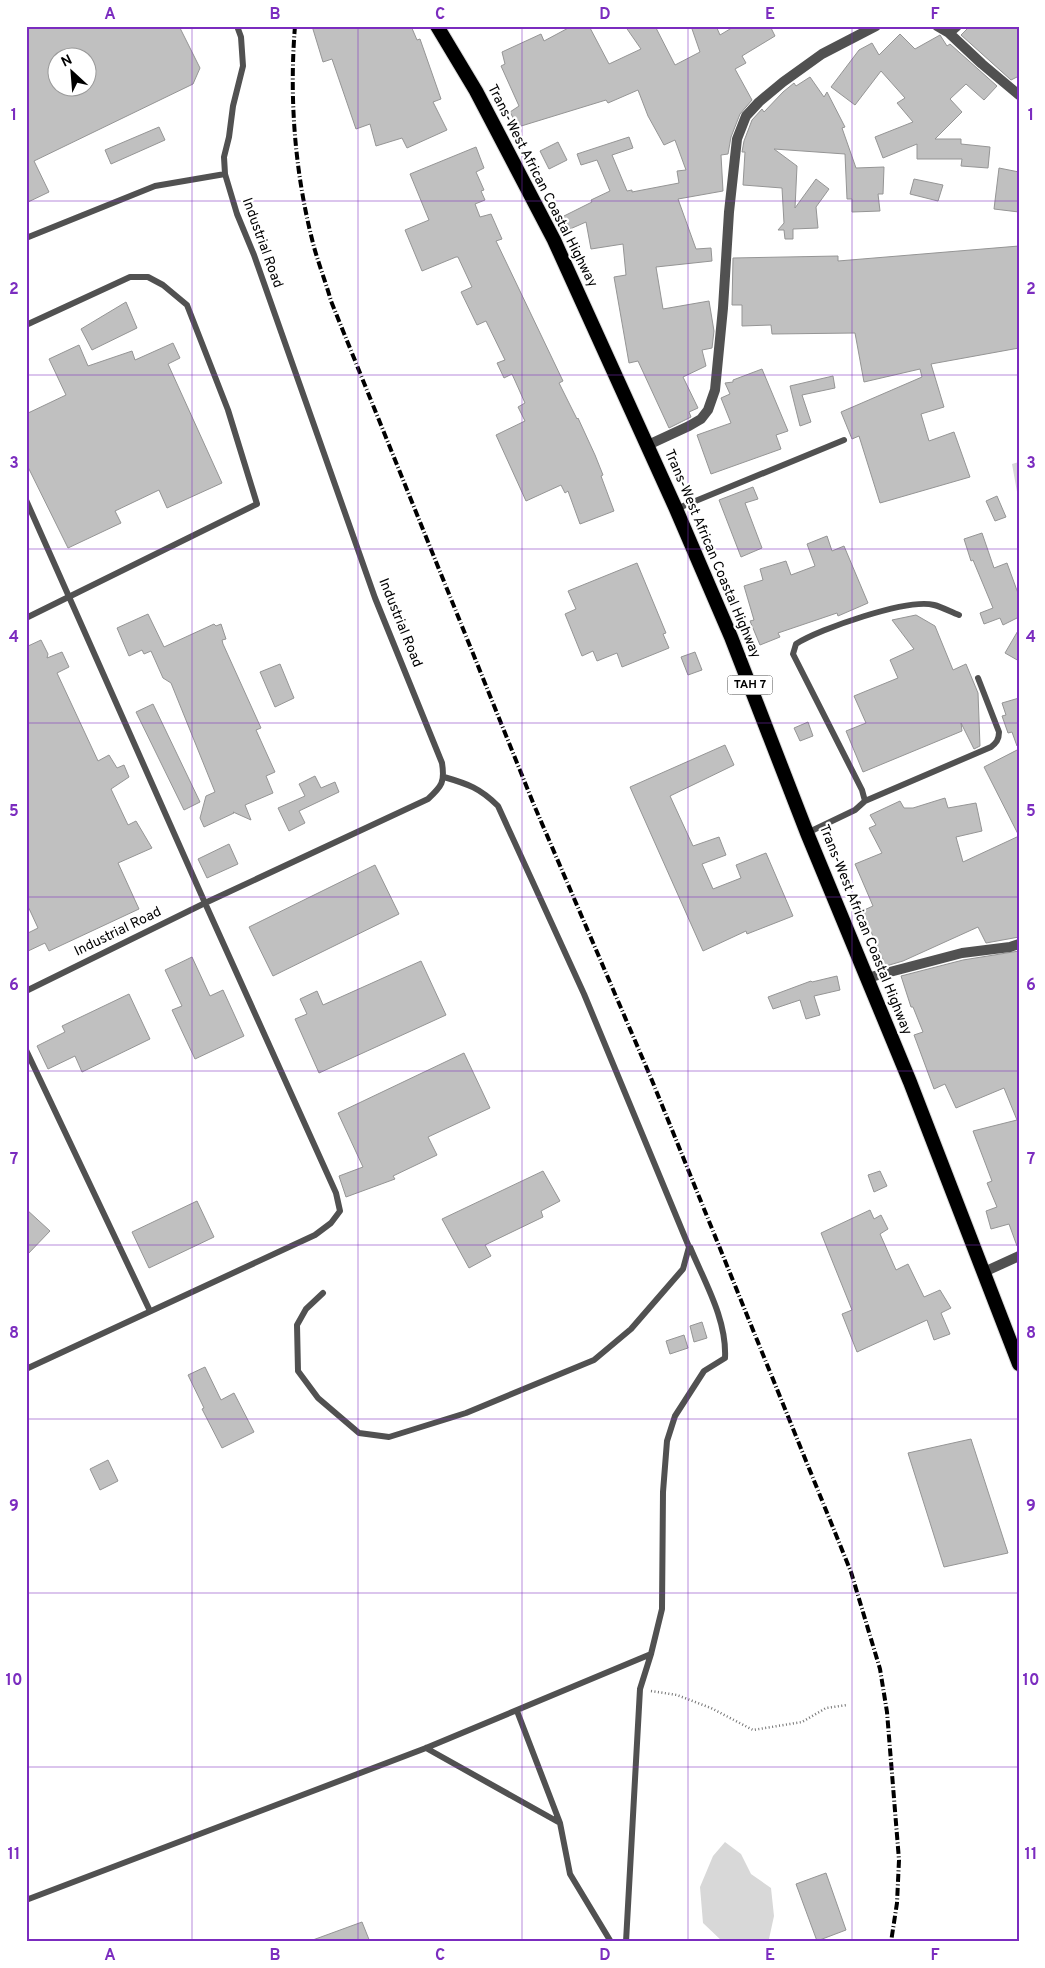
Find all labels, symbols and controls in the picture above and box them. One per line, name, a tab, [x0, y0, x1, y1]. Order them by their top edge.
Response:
text: A	[104, 5, 116, 25]
text: B	[269, 5, 281, 25]
text: C	[435, 5, 445, 25]
text: D	[599, 5, 611, 25]
text: E	[765, 5, 775, 25]
text: F	[930, 5, 940, 25]
north arrow	[48, 48, 98, 98]
text: N	[59, 52, 75, 72]
street label: Trans-West African Coastal Highway	[483, 82, 601, 290]
text: 1	[11, 106, 17, 126]
text: 1	[1028, 106, 1034, 126]
street label: Industrial Road	[238, 196, 286, 290]
text: 2	[9, 280, 19, 300]
text: 2	[1026, 280, 1036, 300]
street label: Trans-West African Coastal Highway	[660, 447, 764, 661]
text: 3	[9, 454, 19, 474]
text: 3	[1026, 454, 1036, 474]
street label: Industrial Road	[374, 576, 426, 670]
text: 4	[9, 628, 19, 648]
text: 4	[1026, 628, 1036, 648]
road number: TAH 7	[728, 676, 772, 694]
text: 5	[9, 802, 19, 822]
text: 5	[1026, 802, 1036, 822]
street label: Trans-West African Coastal Highway	[815, 822, 915, 1038]
street label: Industrial Road	[72, 904, 164, 960]
text: 6	[9, 976, 19, 996]
text: 6	[1026, 976, 1036, 996]
text: 7	[10, 1150, 18, 1170]
text: 7	[1027, 1150, 1035, 1170]
text: 8	[9, 1324, 19, 1344]
text: 8	[1026, 1324, 1036, 1344]
text: 9	[9, 1497, 19, 1517]
text: 9	[1026, 1497, 1036, 1517]
text: 10	[6, 1671, 22, 1691]
text: 10	[1023, 1671, 1039, 1691]
text: 11	[8, 1845, 20, 1865]
text: 11	[1025, 1845, 1037, 1865]
text: A	[104, 1946, 116, 1966]
text: B	[269, 1946, 281, 1966]
text: C	[435, 1946, 445, 1966]
text: D	[599, 1946, 611, 1966]
text: E	[765, 1946, 775, 1966]
text: F	[930, 1946, 940, 1966]

